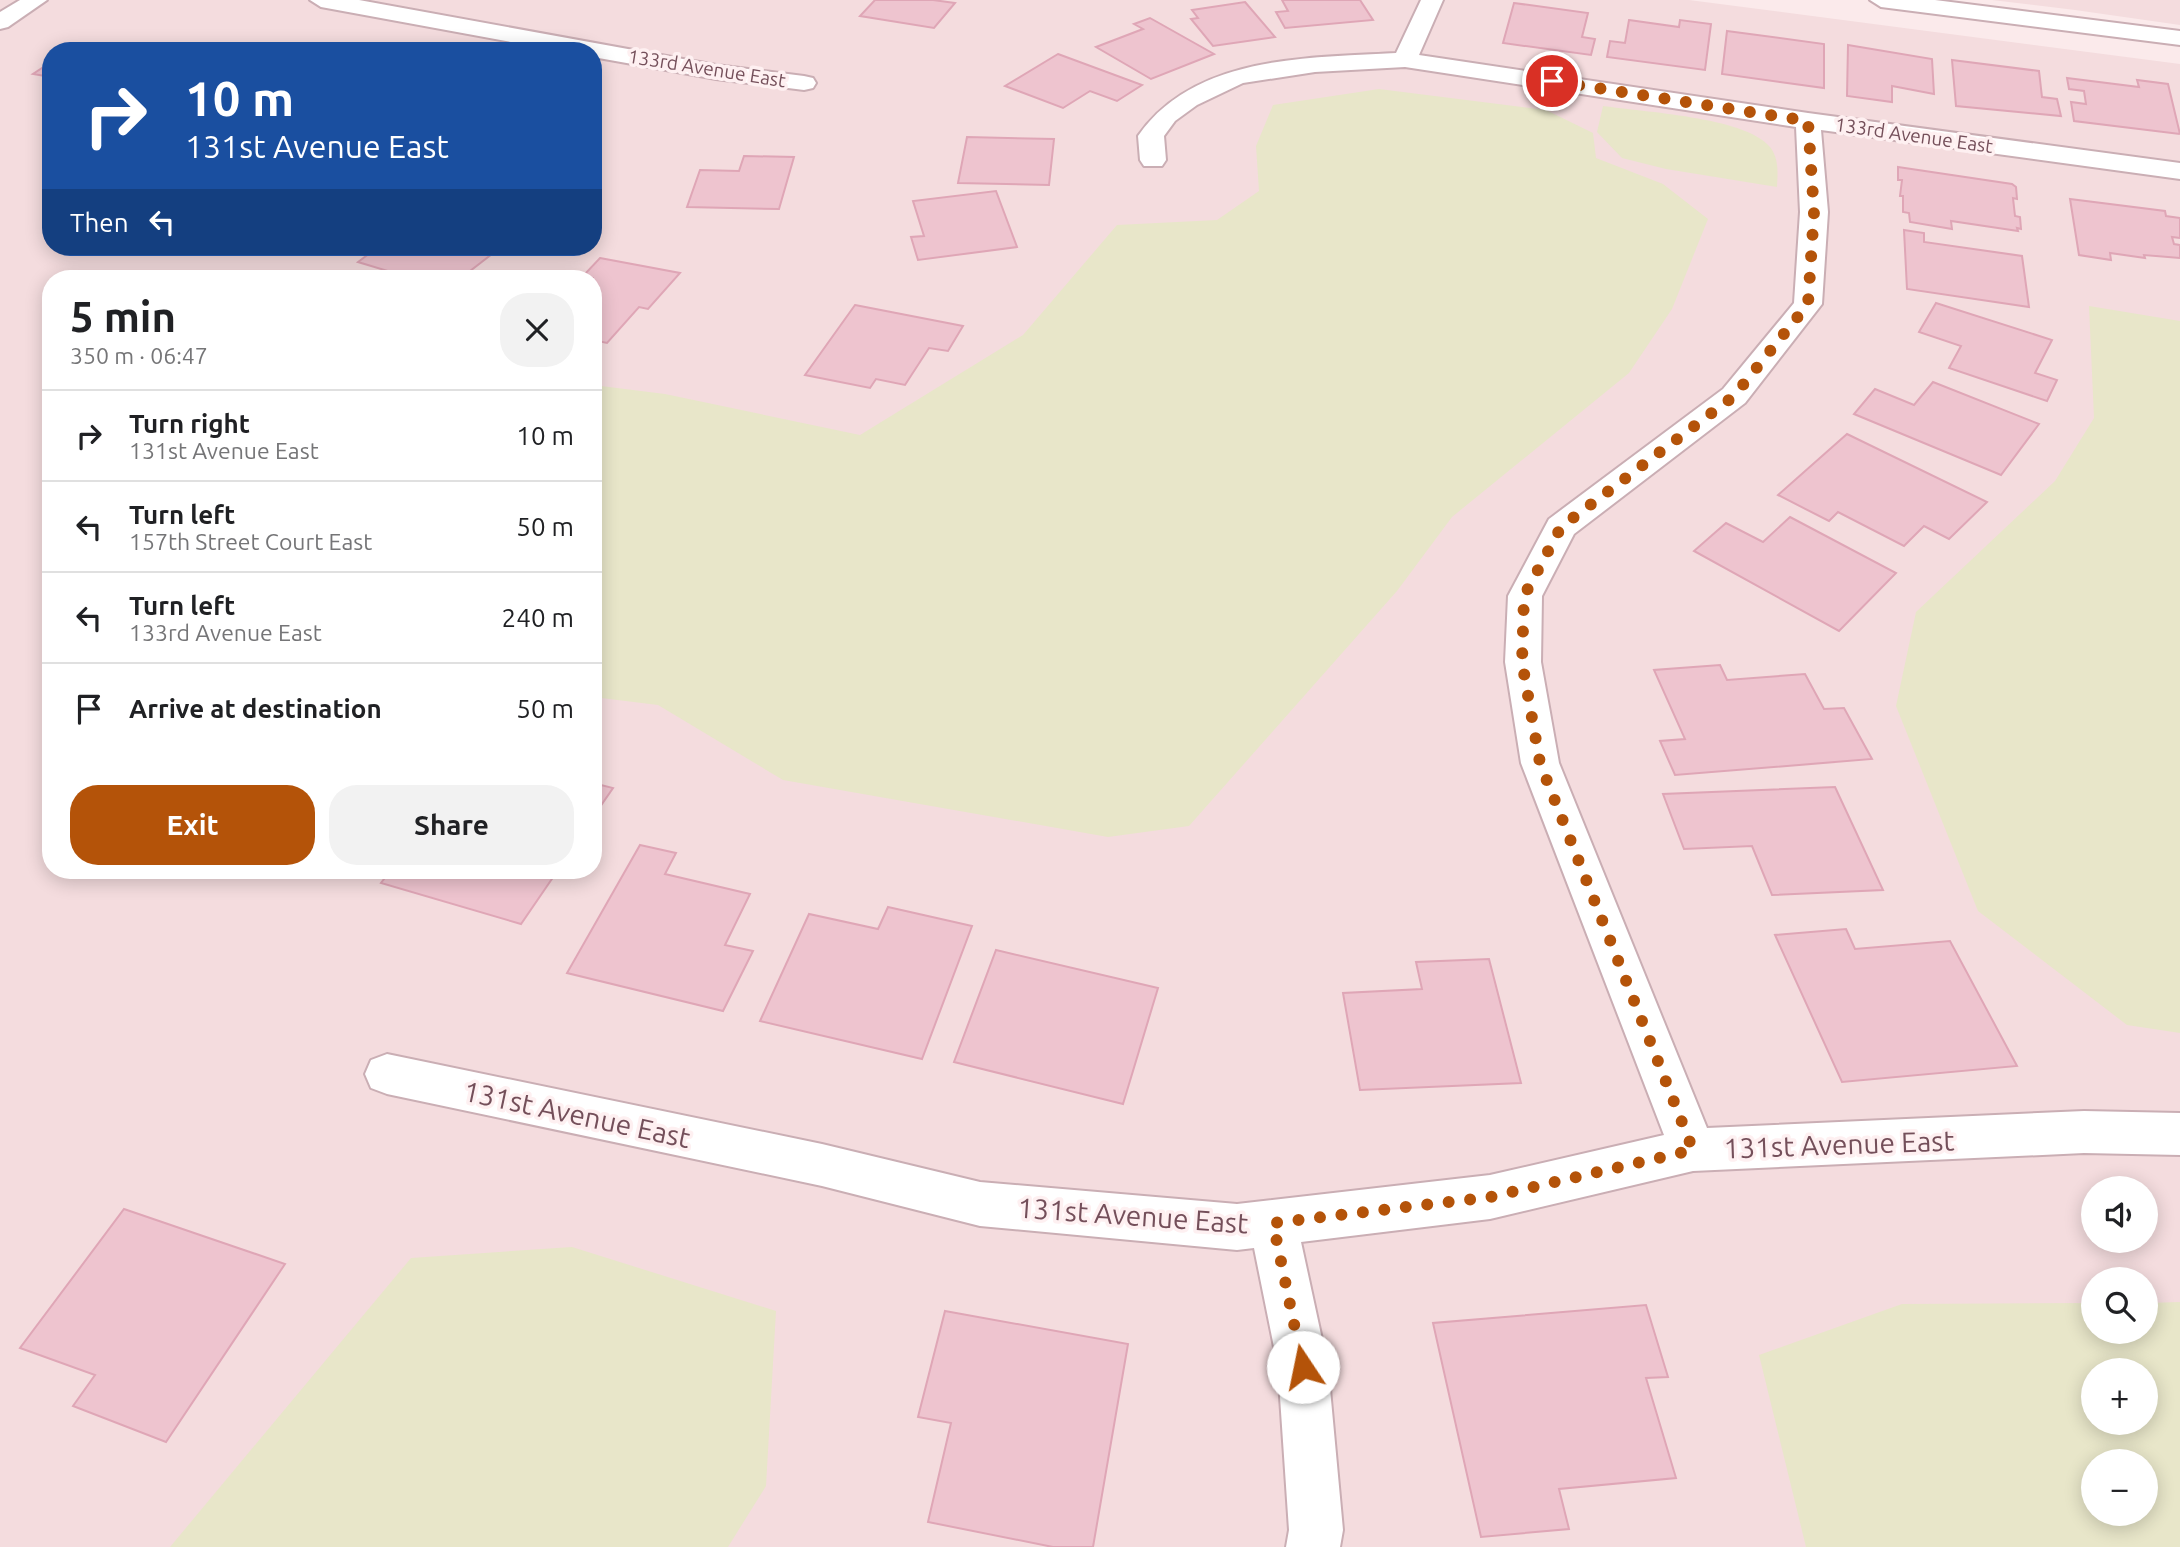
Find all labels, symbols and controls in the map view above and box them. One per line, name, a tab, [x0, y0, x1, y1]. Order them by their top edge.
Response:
street label: 133rd Avenue East	[627, 45, 788, 91]
pin	[1522, 51, 1582, 111]
icon: arrive	[1533, 62, 1571, 100]
icon: right	[70, 70, 161, 161]
text: 10 m	[185, 70, 294, 125]
street label: 133rd Avenue East	[1834, 113, 1995, 157]
text: 131st Avenue East	[185, 128, 449, 164]
icon: left	[143, 203, 181, 241]
text: Then	[70, 208, 129, 237]
text: 5 min	[70, 293, 176, 340]
button: close	[500, 293, 574, 367]
text: 350 m · 06:47	[70, 343, 208, 368]
text: Turn right	[129, 409, 250, 438]
icon: right	[70, 417, 108, 455]
text: 10 m	[516, 421, 574, 450]
text: 131st Avenue East	[129, 438, 319, 463]
text: Turn left	[129, 500, 235, 529]
icon: left	[70, 508, 108, 546]
text: 50 m	[516, 512, 574, 541]
text: 157th Street Court East	[129, 529, 372, 554]
text: Turn left	[129, 591, 235, 620]
icon: left	[70, 599, 108, 637]
text: 240 m	[502, 603, 574, 632]
text: 133rd Avenue East	[129, 620, 322, 645]
icon: arrive	[70, 690, 108, 728]
text: Arrive at destination	[129, 694, 382, 723]
text: 50 m	[516, 694, 574, 723]
button: Exit	[70, 785, 315, 865]
button: Share	[329, 785, 574, 865]
street label: 131st Avenue East	[461, 1075, 693, 1153]
street label: 131st Avenue East	[1723, 1124, 1955, 1164]
map controls	[2081, 1176, 2158, 1526]
button: sound	[2081, 1176, 2158, 1253]
street label: 131st Avenue East	[1017, 1191, 1249, 1239]
button: search	[2081, 1267, 2158, 1344]
position arrow	[1266, 1330, 1340, 1404]
button: +	[2081, 1358, 2158, 1435]
button: −	[2081, 1449, 2158, 1526]

